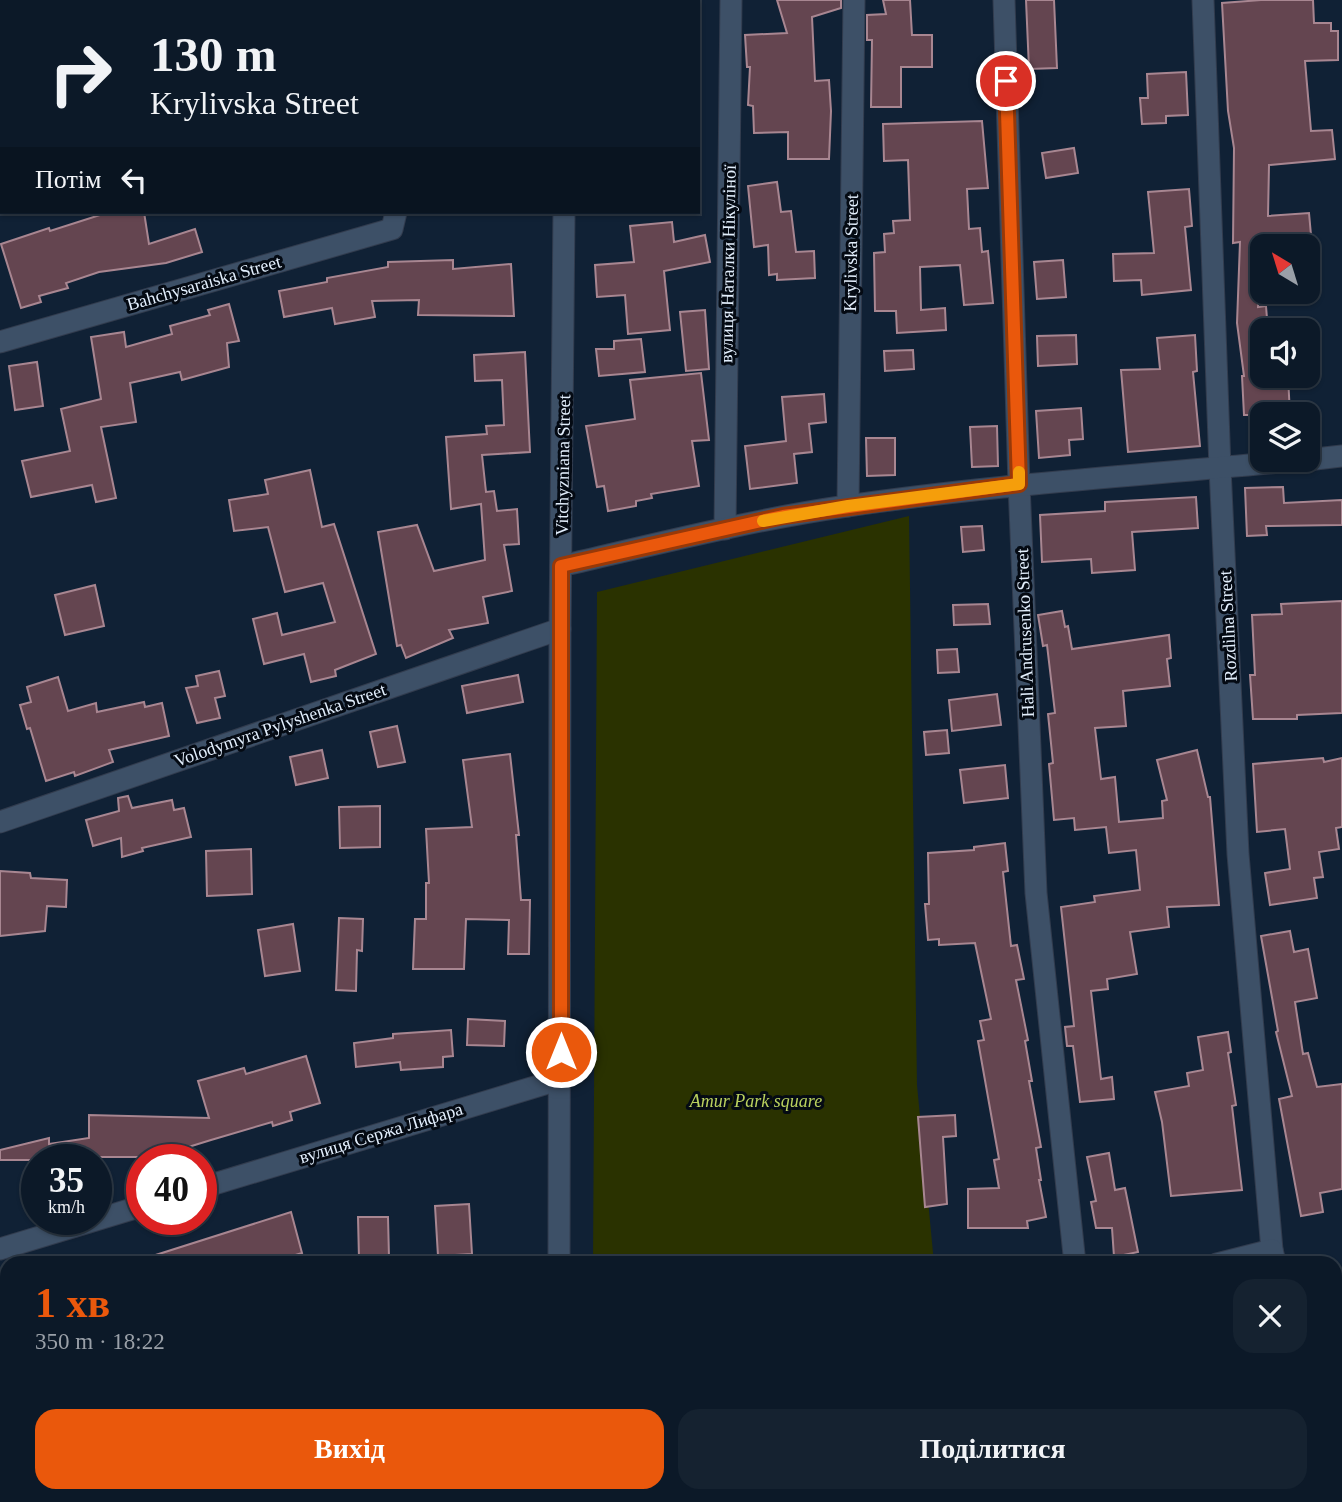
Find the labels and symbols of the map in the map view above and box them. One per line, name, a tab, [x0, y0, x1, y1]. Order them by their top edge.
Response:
pin	[976, 51, 1036, 111]
street label: вулиця Наталки Нікуліної	[716, 165, 740, 363]
street label: Krylivska Street	[840, 194, 862, 312]
north arrow	[1250, 234, 1320, 304]
street label: Bahchysaraiska Street	[125, 251, 283, 315]
street label: Vitchyzniana Street	[552, 394, 574, 536]
street label: Hali Andrusenko Street	[1012, 548, 1038, 718]
street label: Rozdilna Street	[1215, 570, 1241, 682]
street label: Volodymyra Pylyshenka Street	[171, 679, 389, 771]
position arrow	[524, 1015, 598, 1089]
park label: Amur Park square	[689, 1091, 822, 1111]
street label: вулиця Сержа Лифара	[297, 1099, 465, 1167]
speed limit sign: 40	[126, 1144, 217, 1235]

